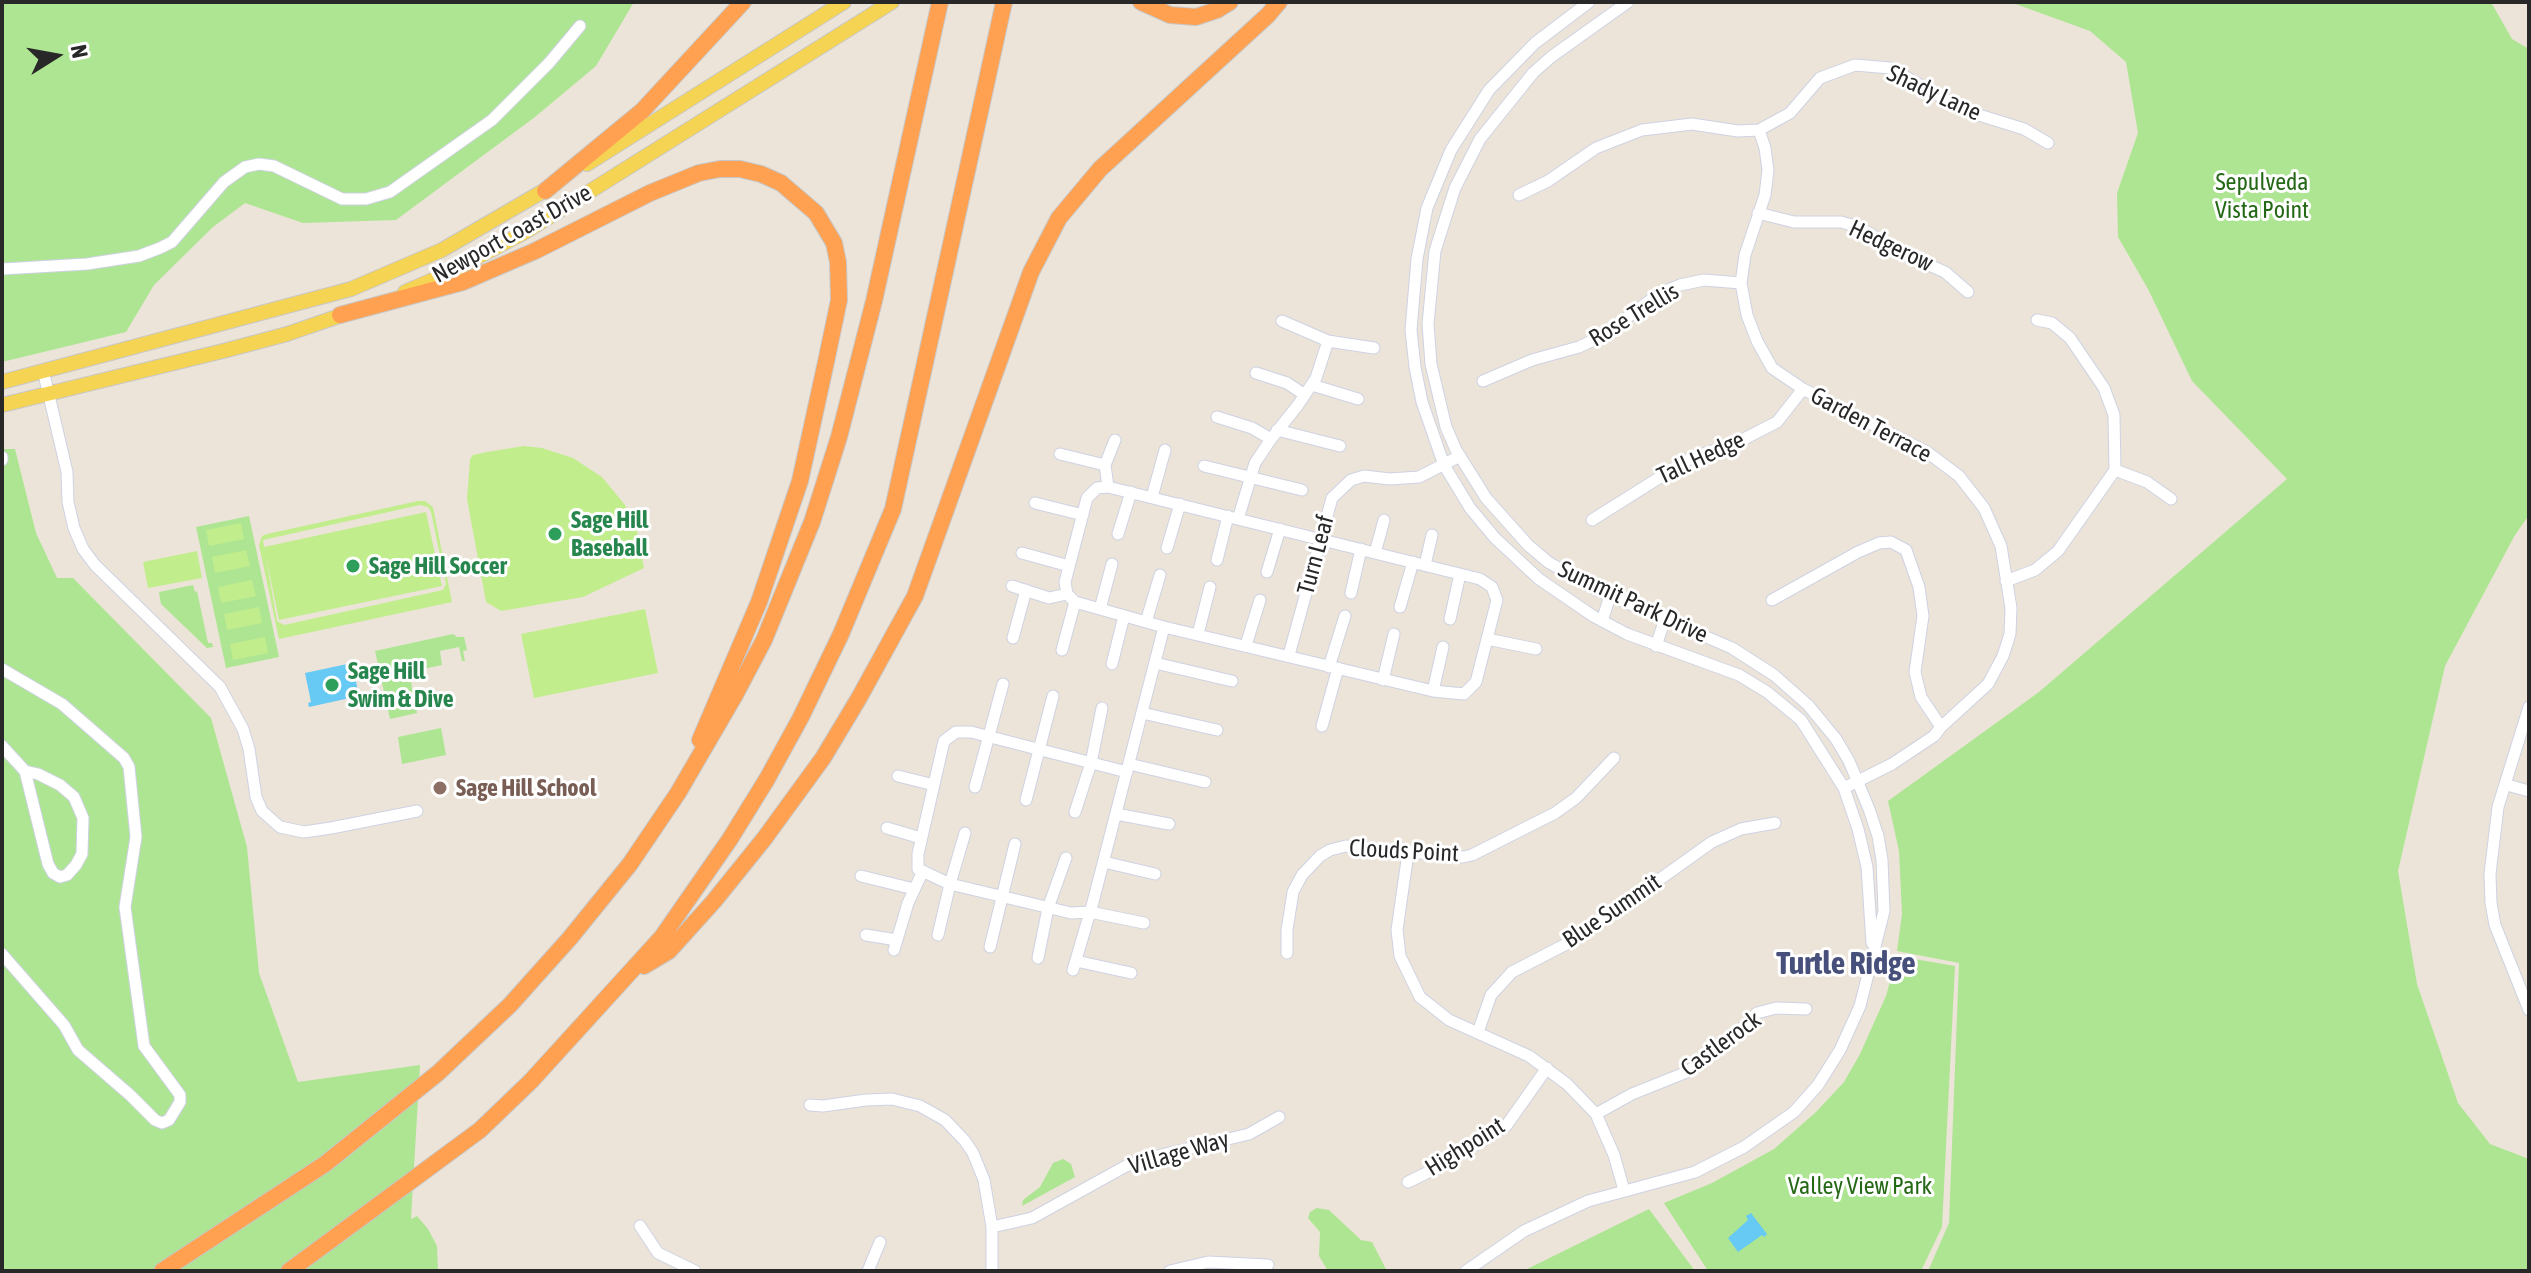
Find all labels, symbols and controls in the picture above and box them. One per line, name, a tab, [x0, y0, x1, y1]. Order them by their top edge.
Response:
north arrow	[16, 16, 96, 96]
text: N	[66, 43, 94, 60]
street label: Shady Lane	[1882, 59, 1986, 127]
park label: Sepulveda Vista Point	[2215, 168, 2309, 224]
street label: Newport Coast Drive	[427, 178, 597, 290]
street label: Hedgerow	[1844, 214, 1938, 278]
street label: Rose Trellis	[1584, 277, 1684, 353]
street label: Garden Terrace	[1806, 381, 1936, 469]
street label: Tall Hedge	[1653, 425, 1749, 491]
place label: Sage Hill Baseball	[571, 506, 648, 562]
street label: Turn Leaf	[1292, 512, 1340, 598]
marker: Sage Hill Baseball	[546, 525, 564, 543]
place label: Sage Hill Soccer	[369, 552, 507, 580]
street label: Summit Park Drive	[1554, 555, 1712, 649]
marker: Sage Hill Soccer	[344, 557, 362, 575]
place label: Sage Hill Swim & Dive	[348, 657, 454, 713]
marker: Sage Hill Swim & Dive	[323, 676, 341, 694]
place label: Sage Hill School	[456, 774, 596, 802]
marker: Sage Hill School	[431, 779, 449, 797]
street label: Clouds Point	[1348, 834, 1460, 868]
street label: Blue Summit	[1557, 868, 1667, 954]
district label: Turtle Ridge	[1776, 945, 1916, 983]
street label: Castlerock	[1675, 1005, 1767, 1083]
street label: Highpoint	[1420, 1111, 1510, 1183]
street label: Village Way	[1126, 1125, 1232, 1181]
park label: Valley View Park	[1788, 1172, 1932, 1200]

